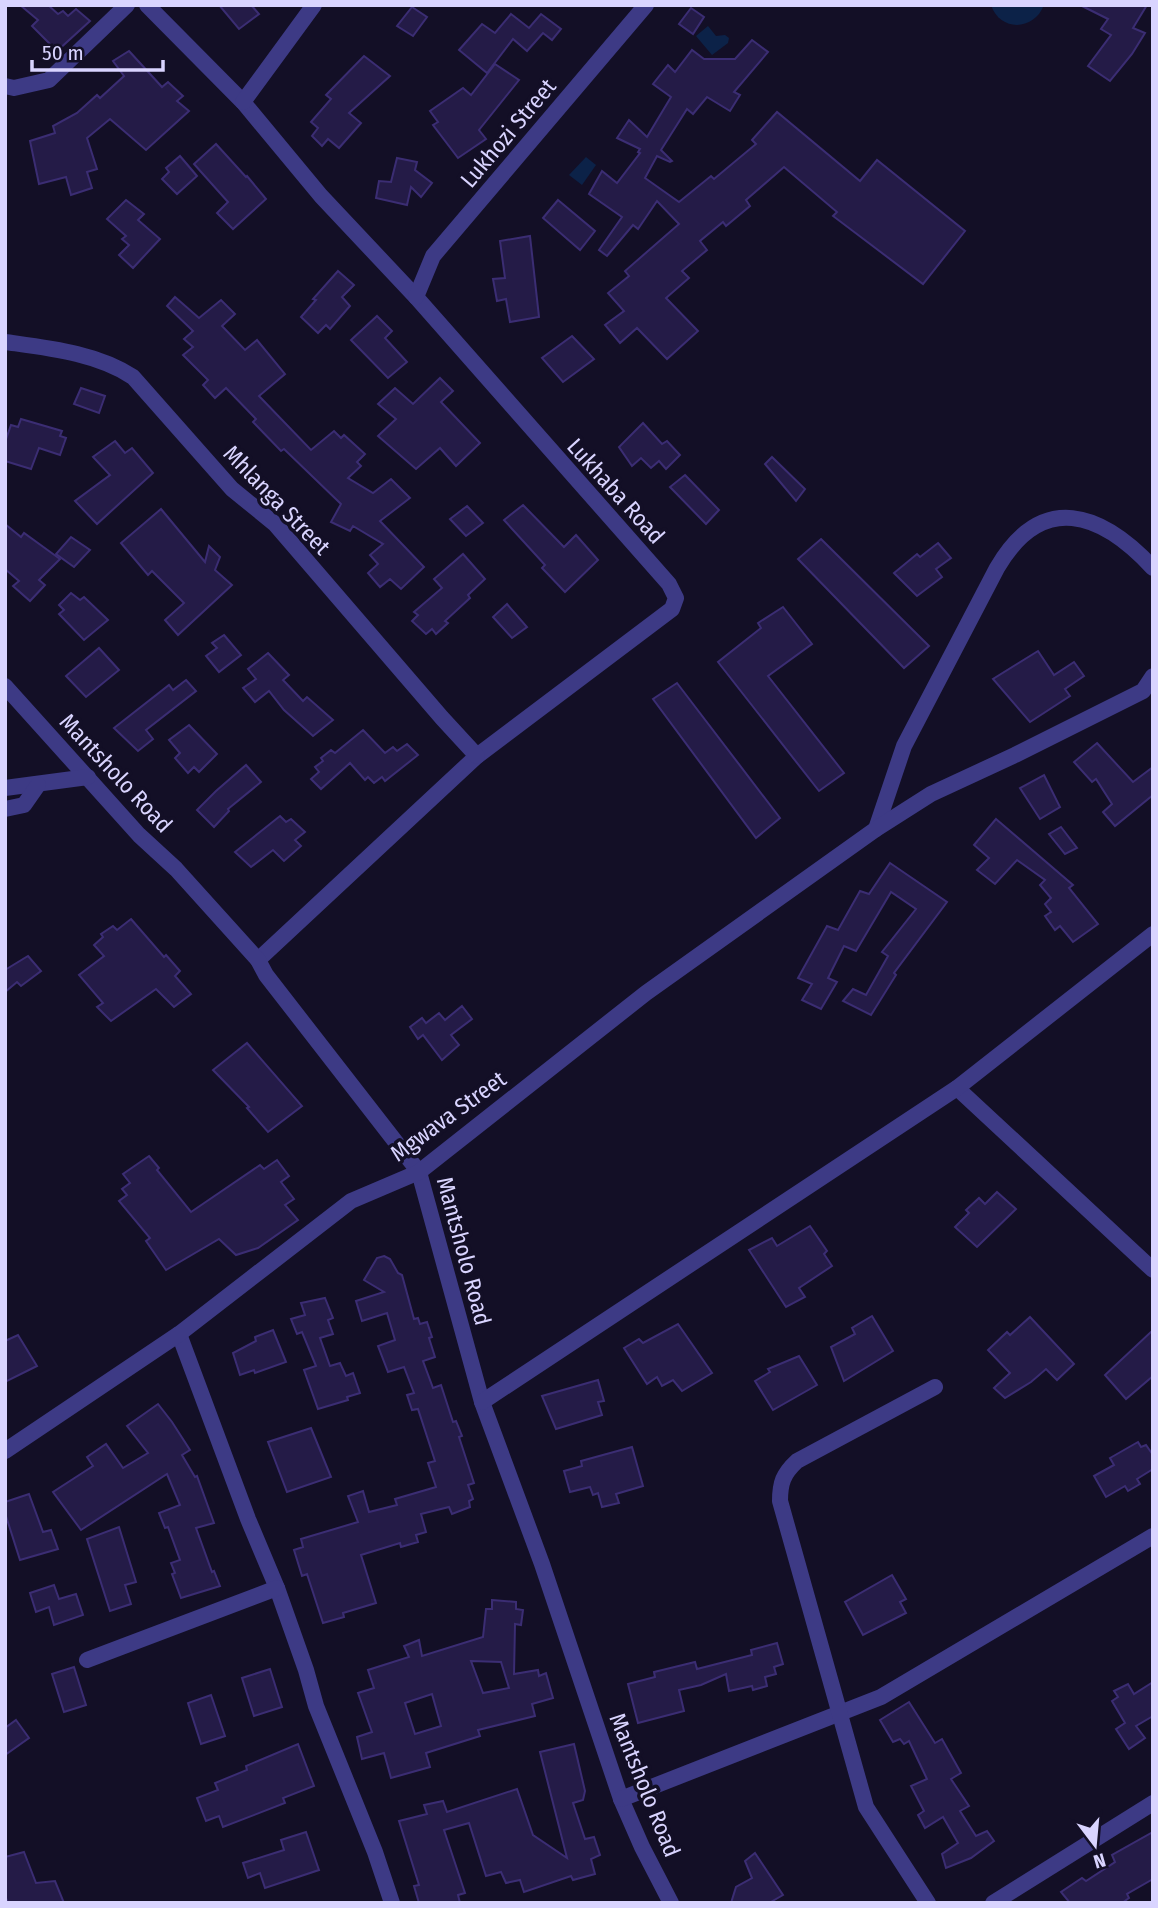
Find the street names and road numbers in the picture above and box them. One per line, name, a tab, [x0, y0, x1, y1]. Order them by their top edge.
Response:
street label: Lukhozi Street	[454, 73, 562, 193]
street label: Lukhaba Road	[561, 432, 671, 550]
street label: Mhlanga Street	[218, 439, 337, 561]
street label: Mantsholo Road	[54, 708, 178, 838]
street label: Mgwava Street	[385, 1064, 512, 1167]
street label: Mantsholo Road	[431, 1174, 497, 1328]
street label: Mantsholo Road	[603, 1709, 687, 1861]

